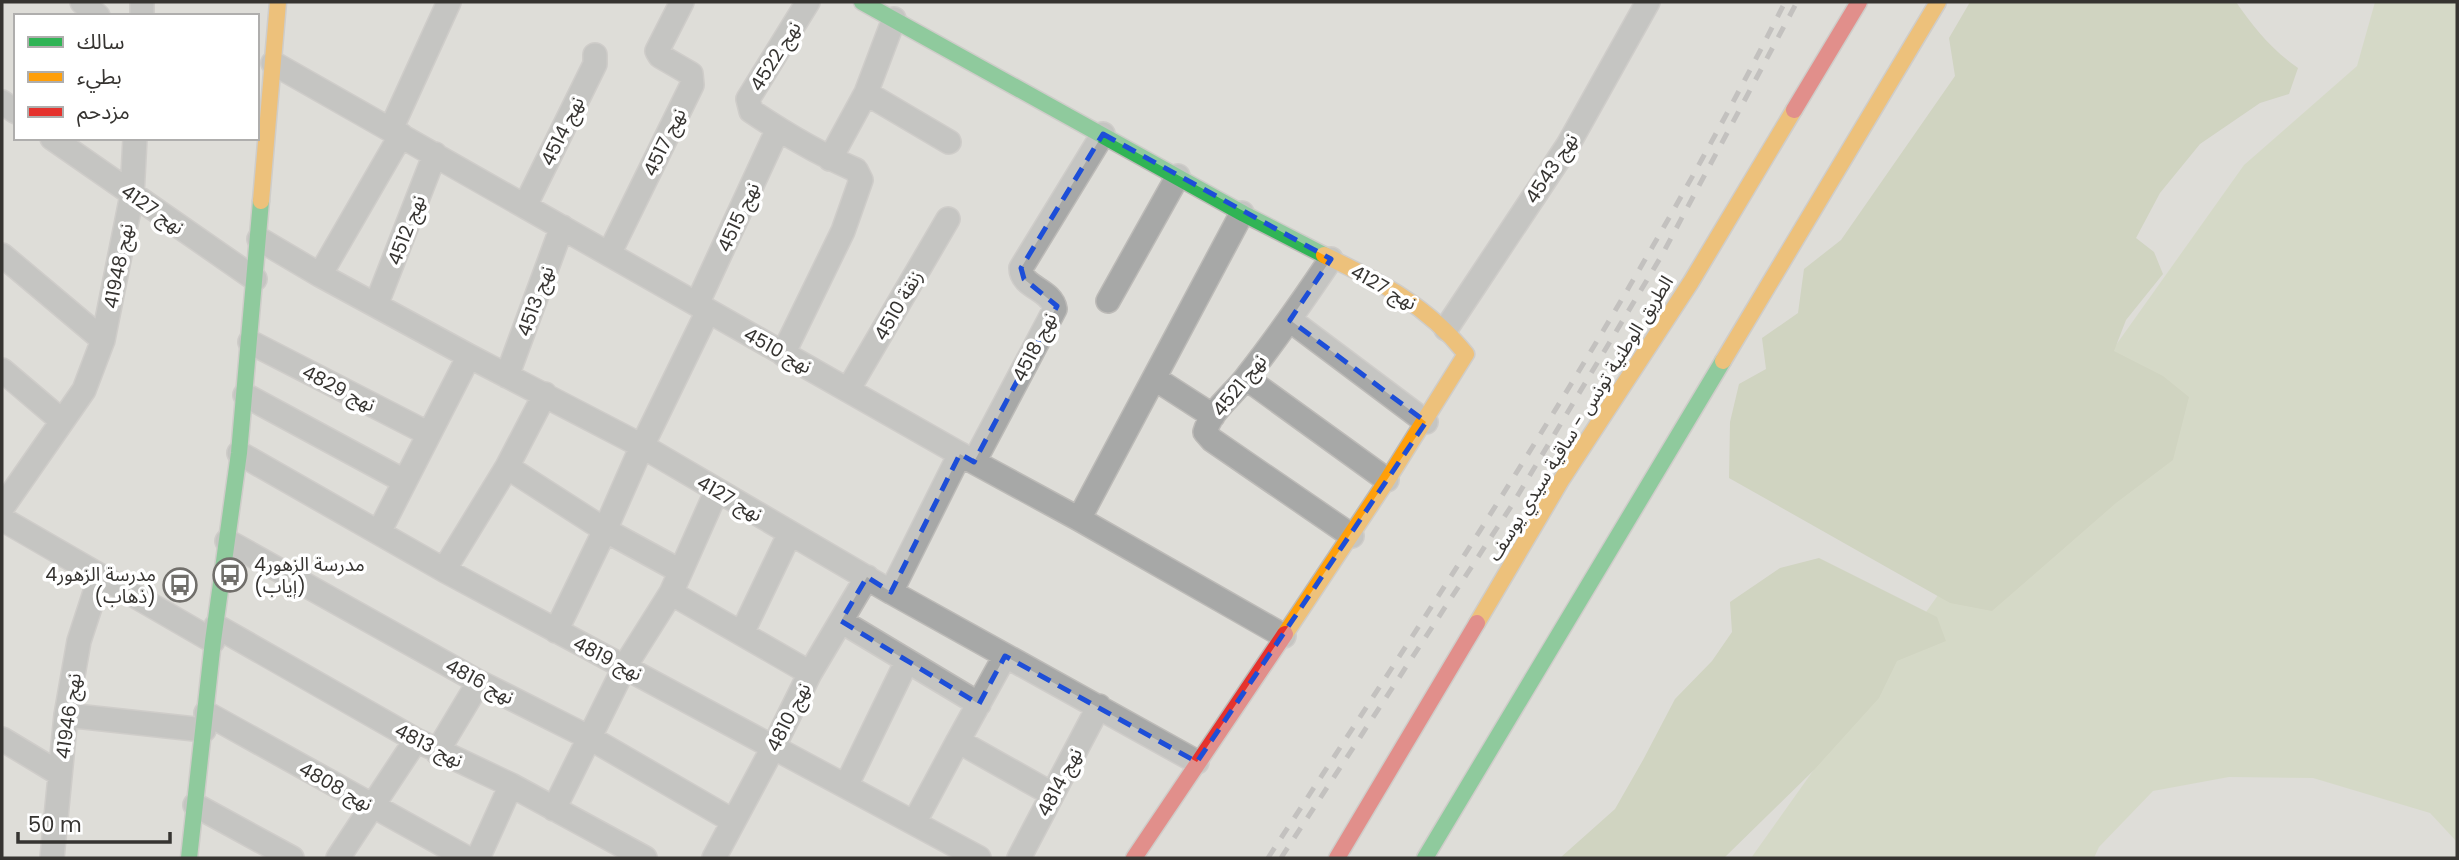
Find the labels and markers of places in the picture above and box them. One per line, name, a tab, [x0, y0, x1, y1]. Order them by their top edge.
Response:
place label: مدرسة الزهور4 (إياب)	[254, 551, 365, 600]
bus stop icon: مدرسة الزهور4 (إياب)	[211, 556, 249, 594]
place label: مدرسة الزهور4 (ذهاب)	[45, 561, 156, 610]
bus stop icon: مدرسة الزهور4 (ذهاب)	[161, 566, 199, 604]

